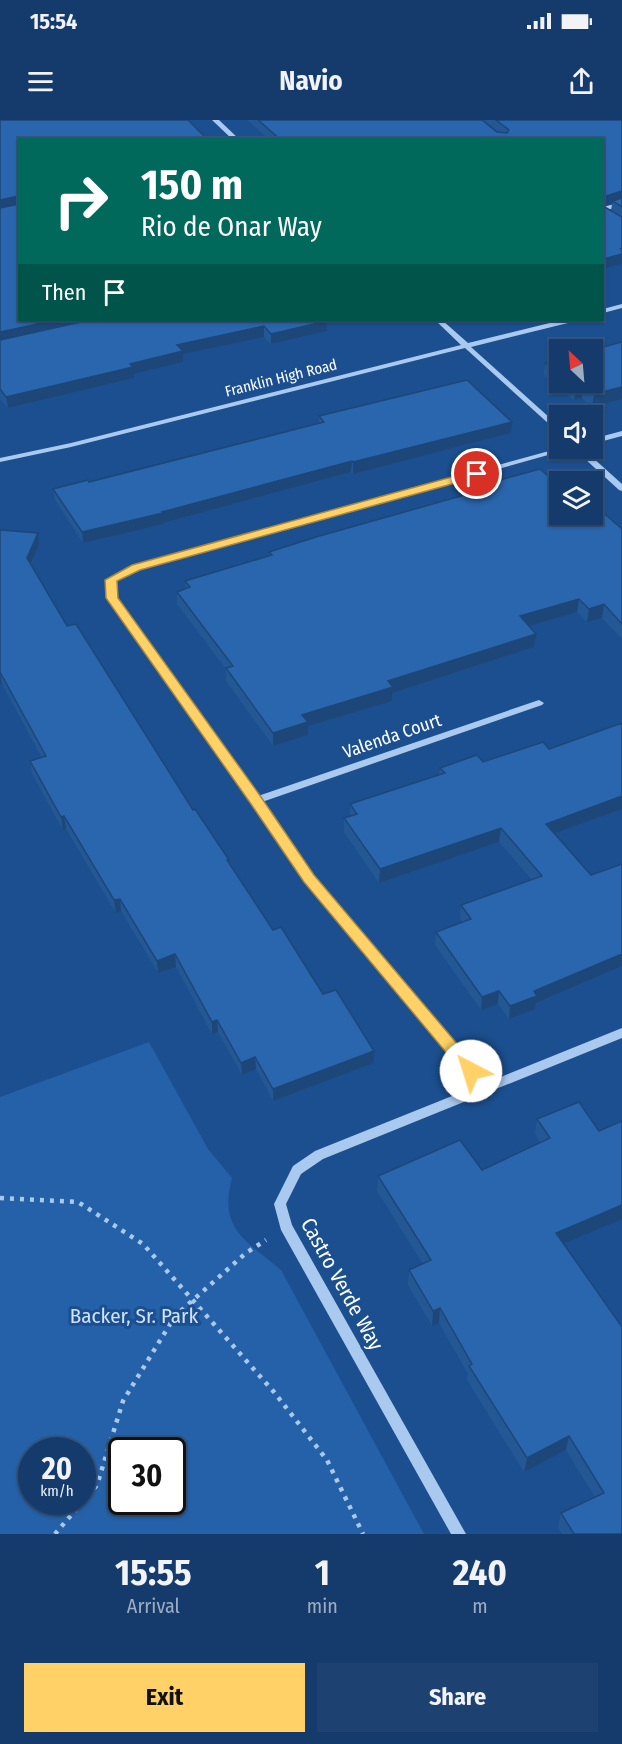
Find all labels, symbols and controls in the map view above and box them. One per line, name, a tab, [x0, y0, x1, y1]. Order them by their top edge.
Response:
text: 15:54	[30, 8, 77, 35]
icon: menu	[24, 65, 57, 98]
text: Navio	[279, 65, 343, 97]
icon: share	[565, 65, 598, 98]
text: 150 m	[141, 160, 243, 210]
icon: right	[42, 162, 120, 240]
text: Rio de Onar Way	[141, 211, 322, 243]
icon: arrive	[98, 276, 131, 309]
text: Then	[42, 279, 86, 306]
north arrow	[549, 339, 603, 393]
map controls	[549, 339, 603, 525]
street label: Franklin High Road	[223, 355, 339, 401]
button: sound	[549, 405, 603, 459]
pin	[451, 448, 502, 499]
icon: arrive	[460, 457, 493, 490]
button: layers	[549, 471, 603, 525]
street label: Valenda Court	[340, 709, 444, 763]
position arrow	[439, 1039, 503, 1103]
street label: Castro Verde Way	[295, 1213, 389, 1355]
park label: Backer, Sr. Park	[70, 1303, 198, 1329]
speed limit sign: 30	[108, 1437, 186, 1515]
text: 20	[42, 1451, 72, 1487]
text: km/h	[40, 1482, 74, 1500]
text: 15:55	[115, 1551, 192, 1595]
text: 1	[315, 1551, 330, 1595]
text: 240	[453, 1551, 507, 1595]
text: Arrival	[127, 1594, 180, 1618]
text: min	[307, 1594, 338, 1618]
text: m	[472, 1594, 488, 1618]
button: Exit	[24, 1663, 305, 1732]
button: Share	[317, 1663, 598, 1732]

